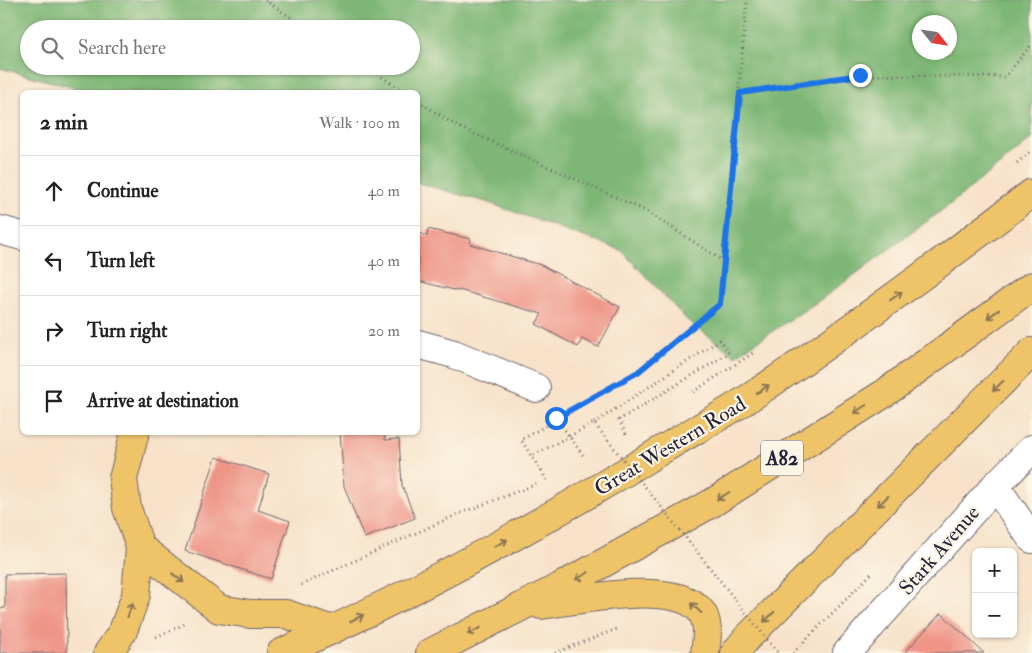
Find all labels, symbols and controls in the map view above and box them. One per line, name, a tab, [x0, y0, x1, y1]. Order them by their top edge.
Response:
north arrow	[912, 15, 957, 60]
search box	[20, 20, 420, 75]
icon: search	[38, 34, 66, 62]
text: Search here	[78, 36, 166, 60]
route end	[849, 64, 872, 87]
text: 2 min	[40, 109, 88, 136]
text: Walk · 100 m	[319, 113, 400, 133]
icon: ahead	[40, 177, 68, 205]
text: Continue	[87, 179, 158, 203]
text: 40 m	[367, 181, 400, 201]
icon: left	[40, 247, 68, 275]
text: Turn left	[87, 249, 155, 273]
text: 40 m	[367, 251, 400, 271]
one-way arrow	[889, 291, 903, 301]
one-way arrow	[986, 309, 1000, 319]
icon: right	[40, 317, 68, 345]
text: Turn right	[87, 319, 167, 343]
text: 20 m	[368, 321, 400, 341]
one-way arrow	[991, 380, 1004, 392]
one-way arrow	[756, 384, 770, 394]
icon: arrive	[40, 387, 68, 415]
text: Arrive at destination	[87, 389, 239, 413]
street label: Great Western Road	[590, 390, 752, 502]
one-way arrow	[854, 404, 868, 414]
route start	[545, 407, 568, 430]
road number: A82	[761, 440, 803, 476]
one-way arrow	[716, 490, 730, 501]
one-way arrow	[877, 495, 889, 508]
street label: Stark Avenue	[893, 500, 986, 601]
one-way arrow	[493, 538, 508, 547]
map controls	[972, 548, 1017, 638]
button: +	[972, 548, 1017, 593]
one-way arrow	[575, 571, 589, 581]
one-way arrow	[171, 572, 184, 583]
button: −	[972, 593, 1017, 638]
one-way arrow	[690, 602, 702, 614]
one-way arrow	[126, 603, 135, 618]
one-way arrow	[763, 610, 775, 622]
one-way arrow	[349, 613, 364, 623]
one-way arrow	[467, 626, 482, 636]

